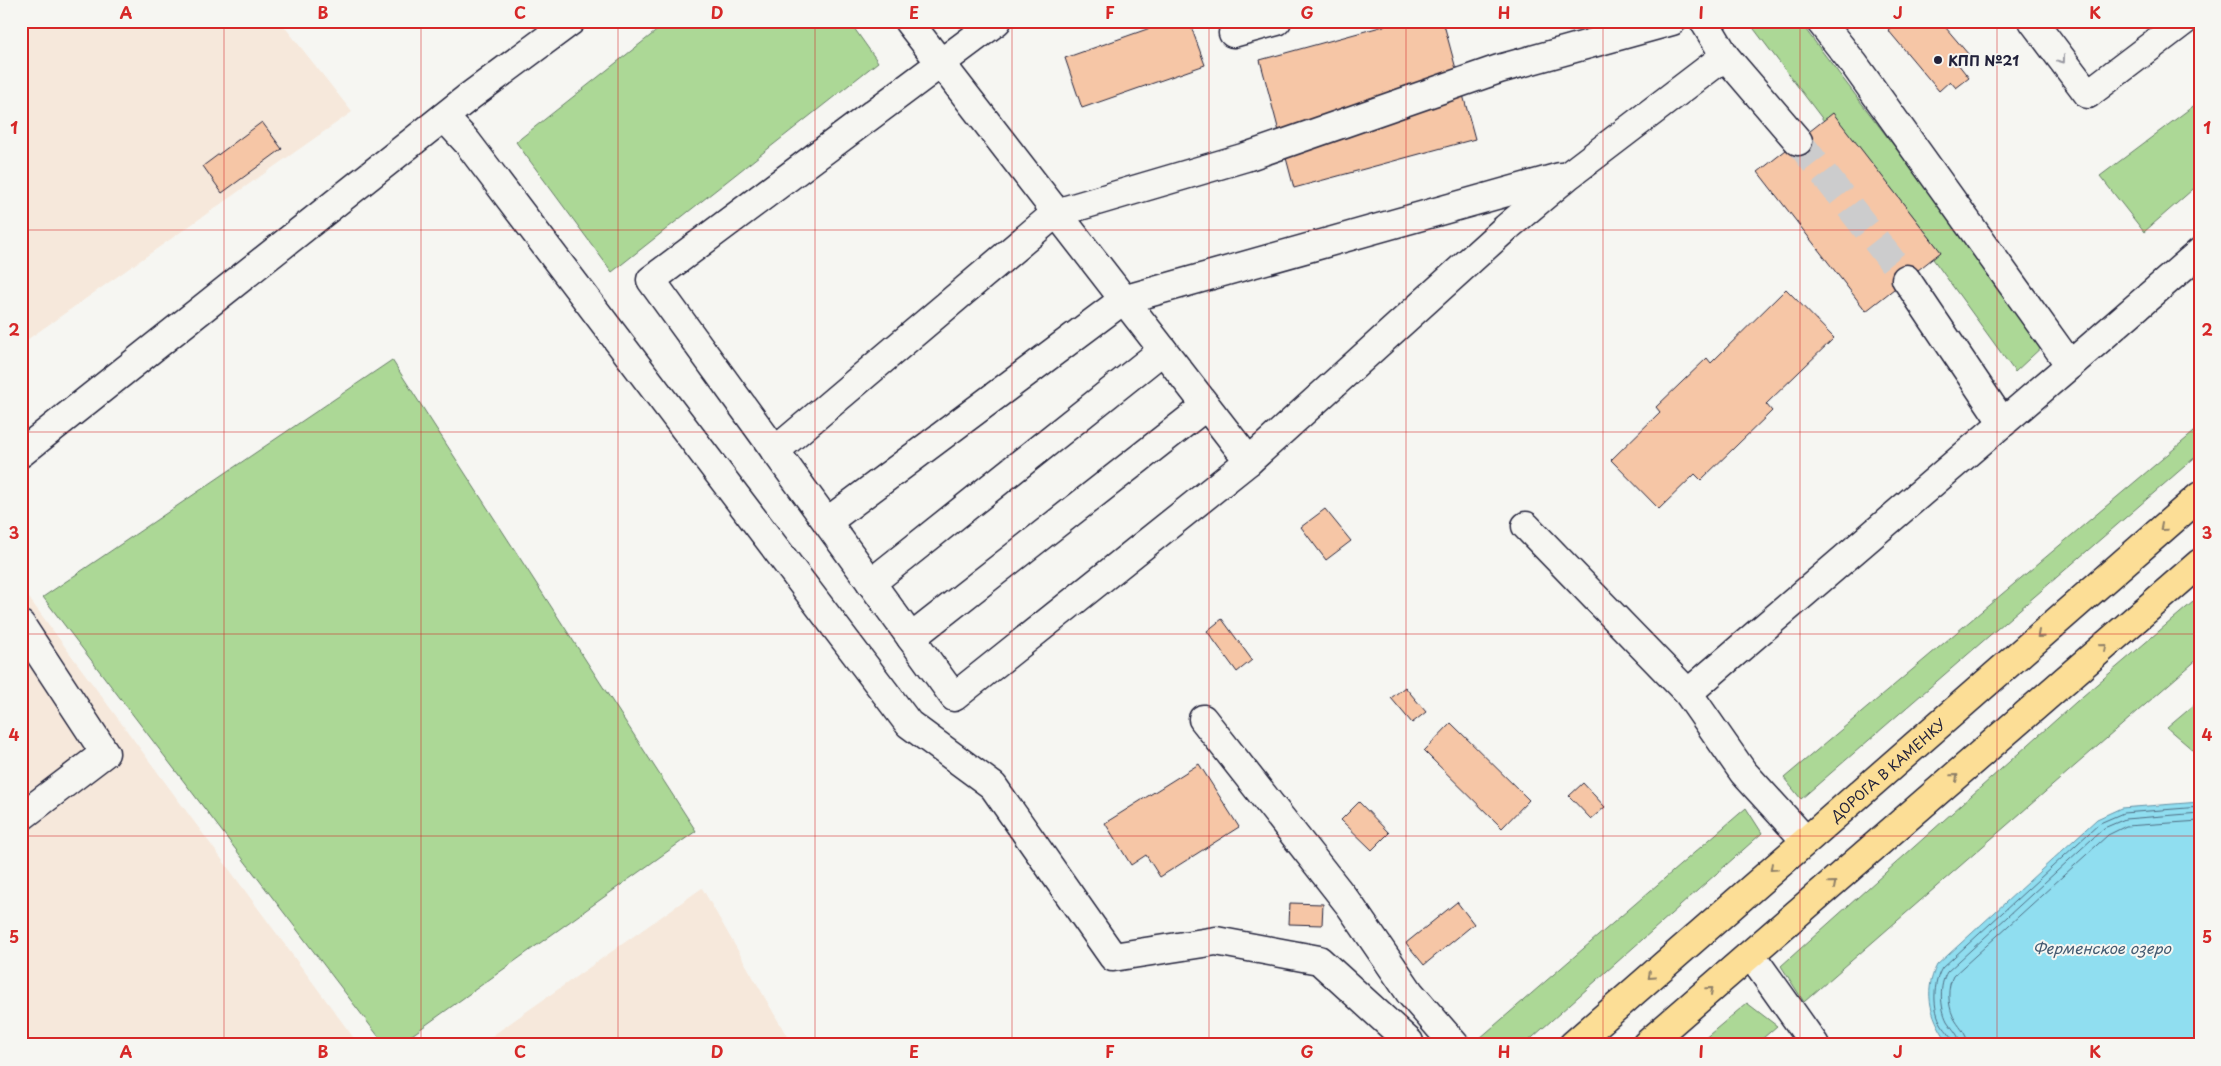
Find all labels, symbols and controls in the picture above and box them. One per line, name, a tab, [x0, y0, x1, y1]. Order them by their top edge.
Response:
text: A	[120, 0, 133, 24]
text: B	[318, 0, 329, 24]
text: C	[514, 0, 526, 24]
text: D	[711, 0, 723, 24]
text: E	[909, 0, 919, 24]
text: F	[1105, 0, 1115, 24]
text: G	[1300, 0, 1314, 24]
text: H	[1498, 0, 1510, 24]
text: I	[1698, 0, 1704, 24]
text: J	[1893, 0, 1903, 24]
text: K	[2089, 0, 2101, 24]
place label: КПП №21	[1948, 50, 2019, 71]
marker: КПП №21	[1932, 54, 1944, 66]
one-way arrow	[2056, 54, 2065, 64]
text: 1	[10, 115, 18, 139]
text: 1	[2203, 115, 2211, 139]
text: 2	[8, 317, 20, 341]
text: 2	[2201, 317, 2213, 341]
text: 3	[9, 520, 19, 544]
text: 3	[2202, 520, 2212, 544]
one-way arrow	[2160, 522, 2169, 531]
one-way arrow	[2037, 629, 2046, 638]
one-way arrow	[2098, 644, 2107, 653]
street label: ДОРОГА В КАМЕНКУ	[1825, 713, 1950, 827]
text: 4	[9, 722, 20, 746]
text: 4	[2202, 722, 2213, 746]
one-way arrow	[1949, 774, 1958, 783]
one-way arrow	[1770, 862, 1779, 871]
one-way arrow	[1827, 880, 1836, 889]
text: 5	[9, 924, 19, 948]
text: 5	[2202, 924, 2212, 948]
water label: Ферменское озеро	[2033, 936, 2173, 959]
one-way arrow	[1648, 970, 1657, 979]
one-way arrow	[1704, 987, 1713, 996]
text: A	[120, 1039, 133, 1063]
text: B	[318, 1039, 329, 1063]
text: C	[514, 1039, 526, 1063]
text: D	[711, 1039, 723, 1063]
text: E	[909, 1039, 919, 1063]
text: F	[1105, 1039, 1115, 1063]
text: G	[1300, 1039, 1314, 1063]
text: H	[1498, 1039, 1510, 1063]
text: I	[1698, 1039, 1704, 1063]
text: J	[1893, 1039, 1903, 1063]
text: K	[2089, 1039, 2101, 1063]

